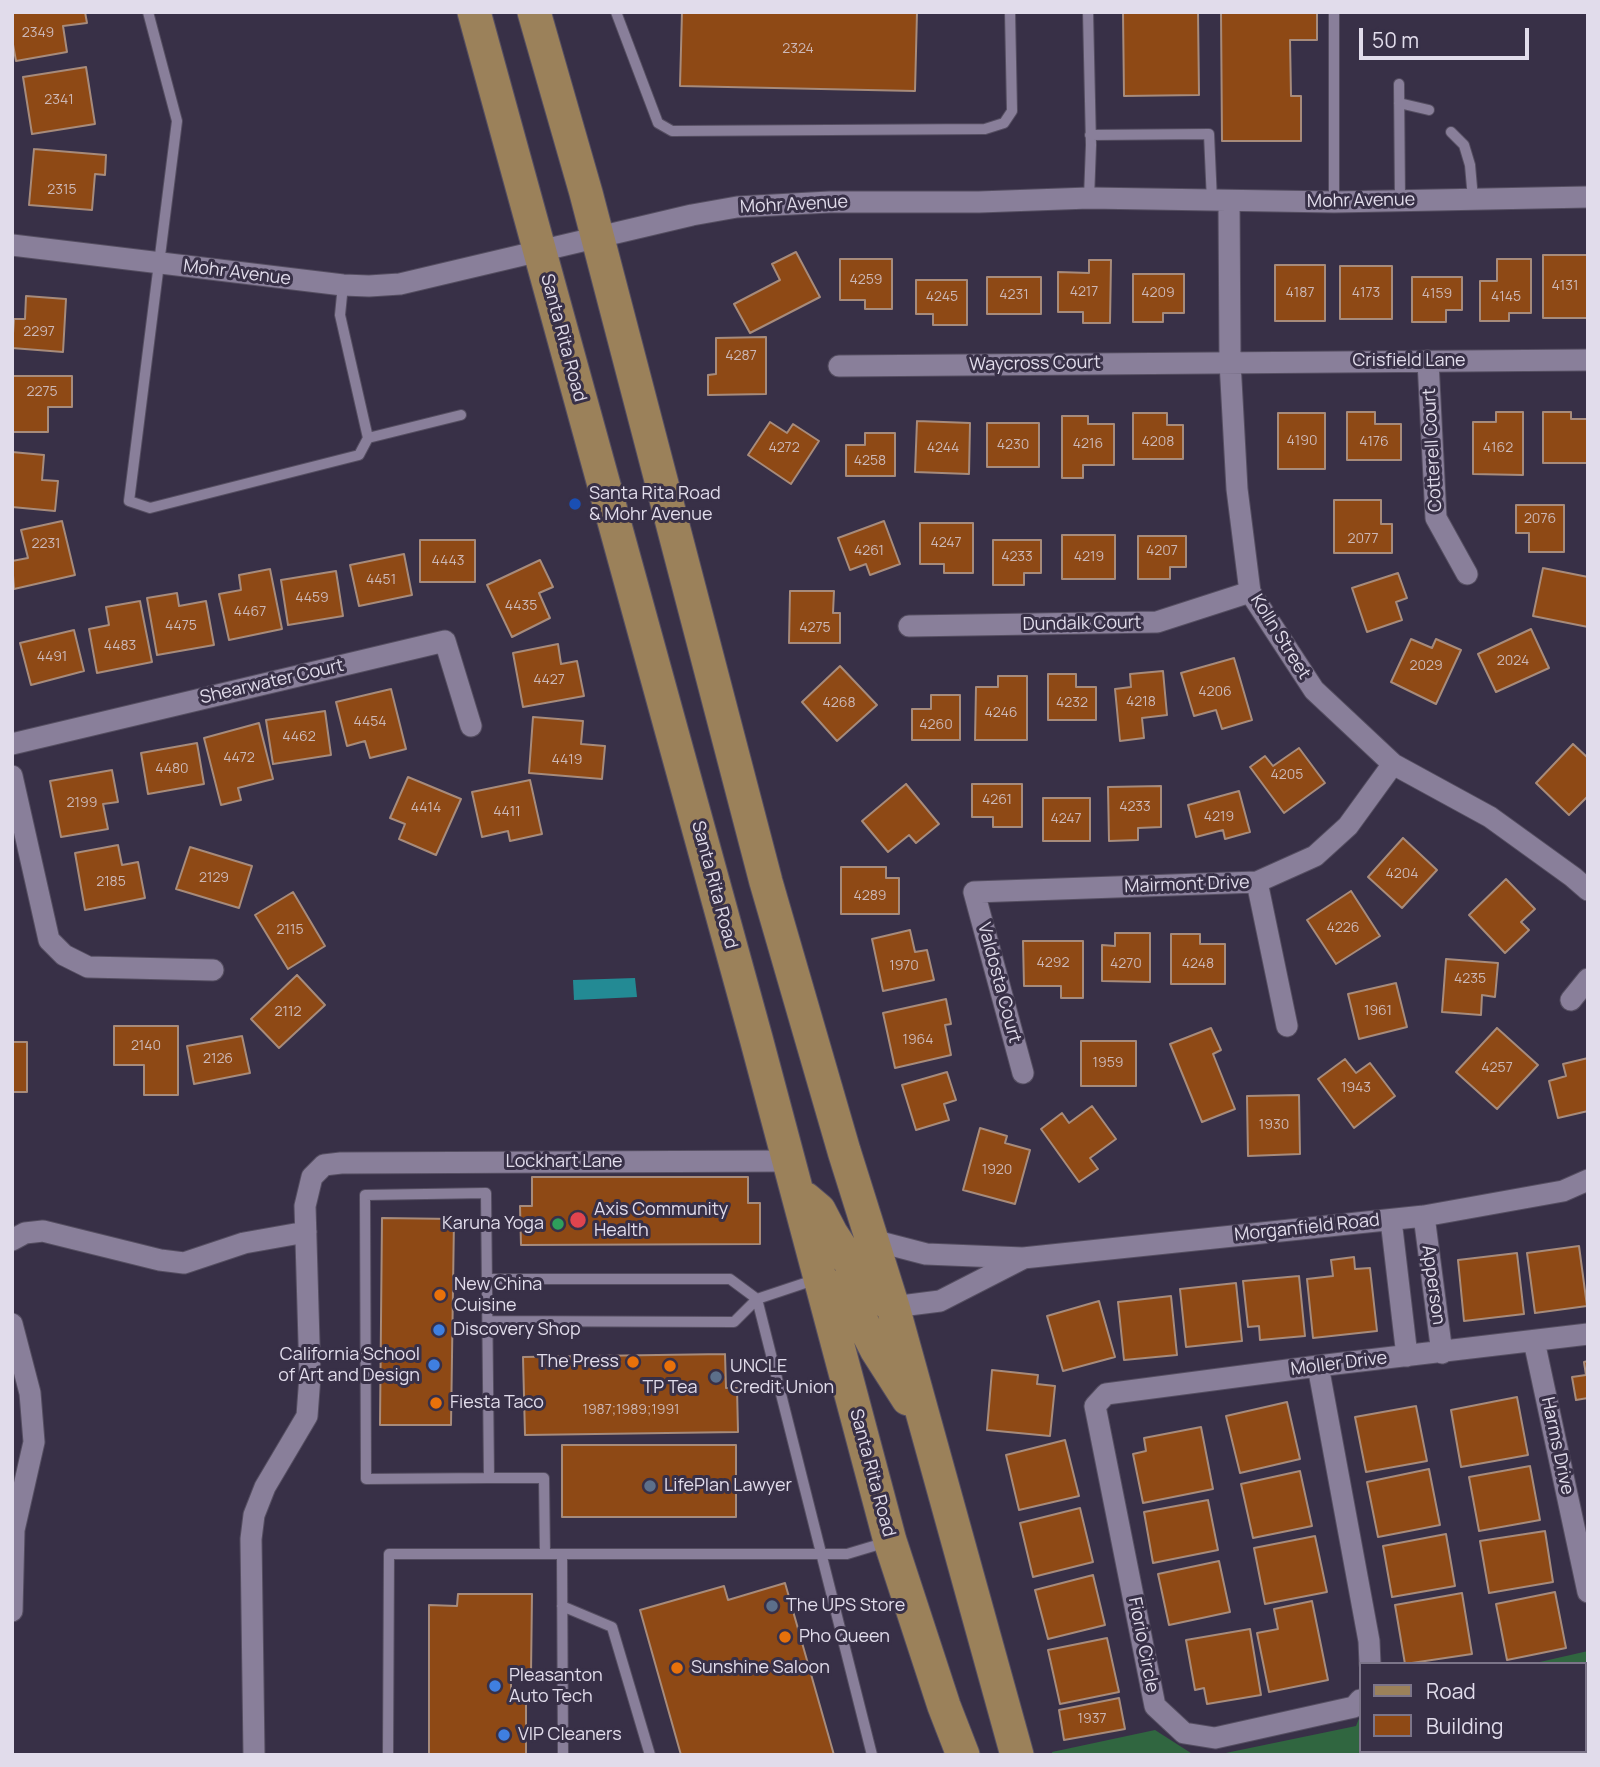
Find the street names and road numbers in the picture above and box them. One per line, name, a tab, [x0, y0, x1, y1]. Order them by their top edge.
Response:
street label: Mohr Avenue	[1307, 189, 1415, 213]
street label: Mohr Avenue	[739, 191, 849, 219]
street label: Mohr Avenue	[182, 256, 292, 290]
street label: Santa Rita Road	[536, 272, 590, 404]
street label: Crisfield Lane	[1352, 350, 1466, 372]
street label: Waycross Court	[969, 352, 1101, 376]
street label: Cotterell Court	[1419, 387, 1447, 513]
street label: Kolln Street	[1245, 590, 1315, 684]
street label: Dundalk Court	[1022, 612, 1142, 636]
street label: Shearwater Court	[198, 655, 346, 709]
street label: Santa Rita Road	[687, 819, 741, 951]
street label: Mairmont Drive	[1124, 872, 1250, 898]
street label: Valdosta Court	[973, 920, 1025, 1046]
street label: Lockhart Lane	[505, 1151, 623, 1173]
street label: Morganfield Road	[1233, 1210, 1381, 1246]
street label: Apperson	[1417, 1244, 1449, 1326]
street label: Moller Drive	[1290, 1347, 1388, 1381]
street label: Harms Drive	[1536, 1395, 1578, 1497]
street label: Santa Rita Road	[845, 1407, 899, 1539]
street label: Fiorio Circle	[1123, 1595, 1163, 1695]

